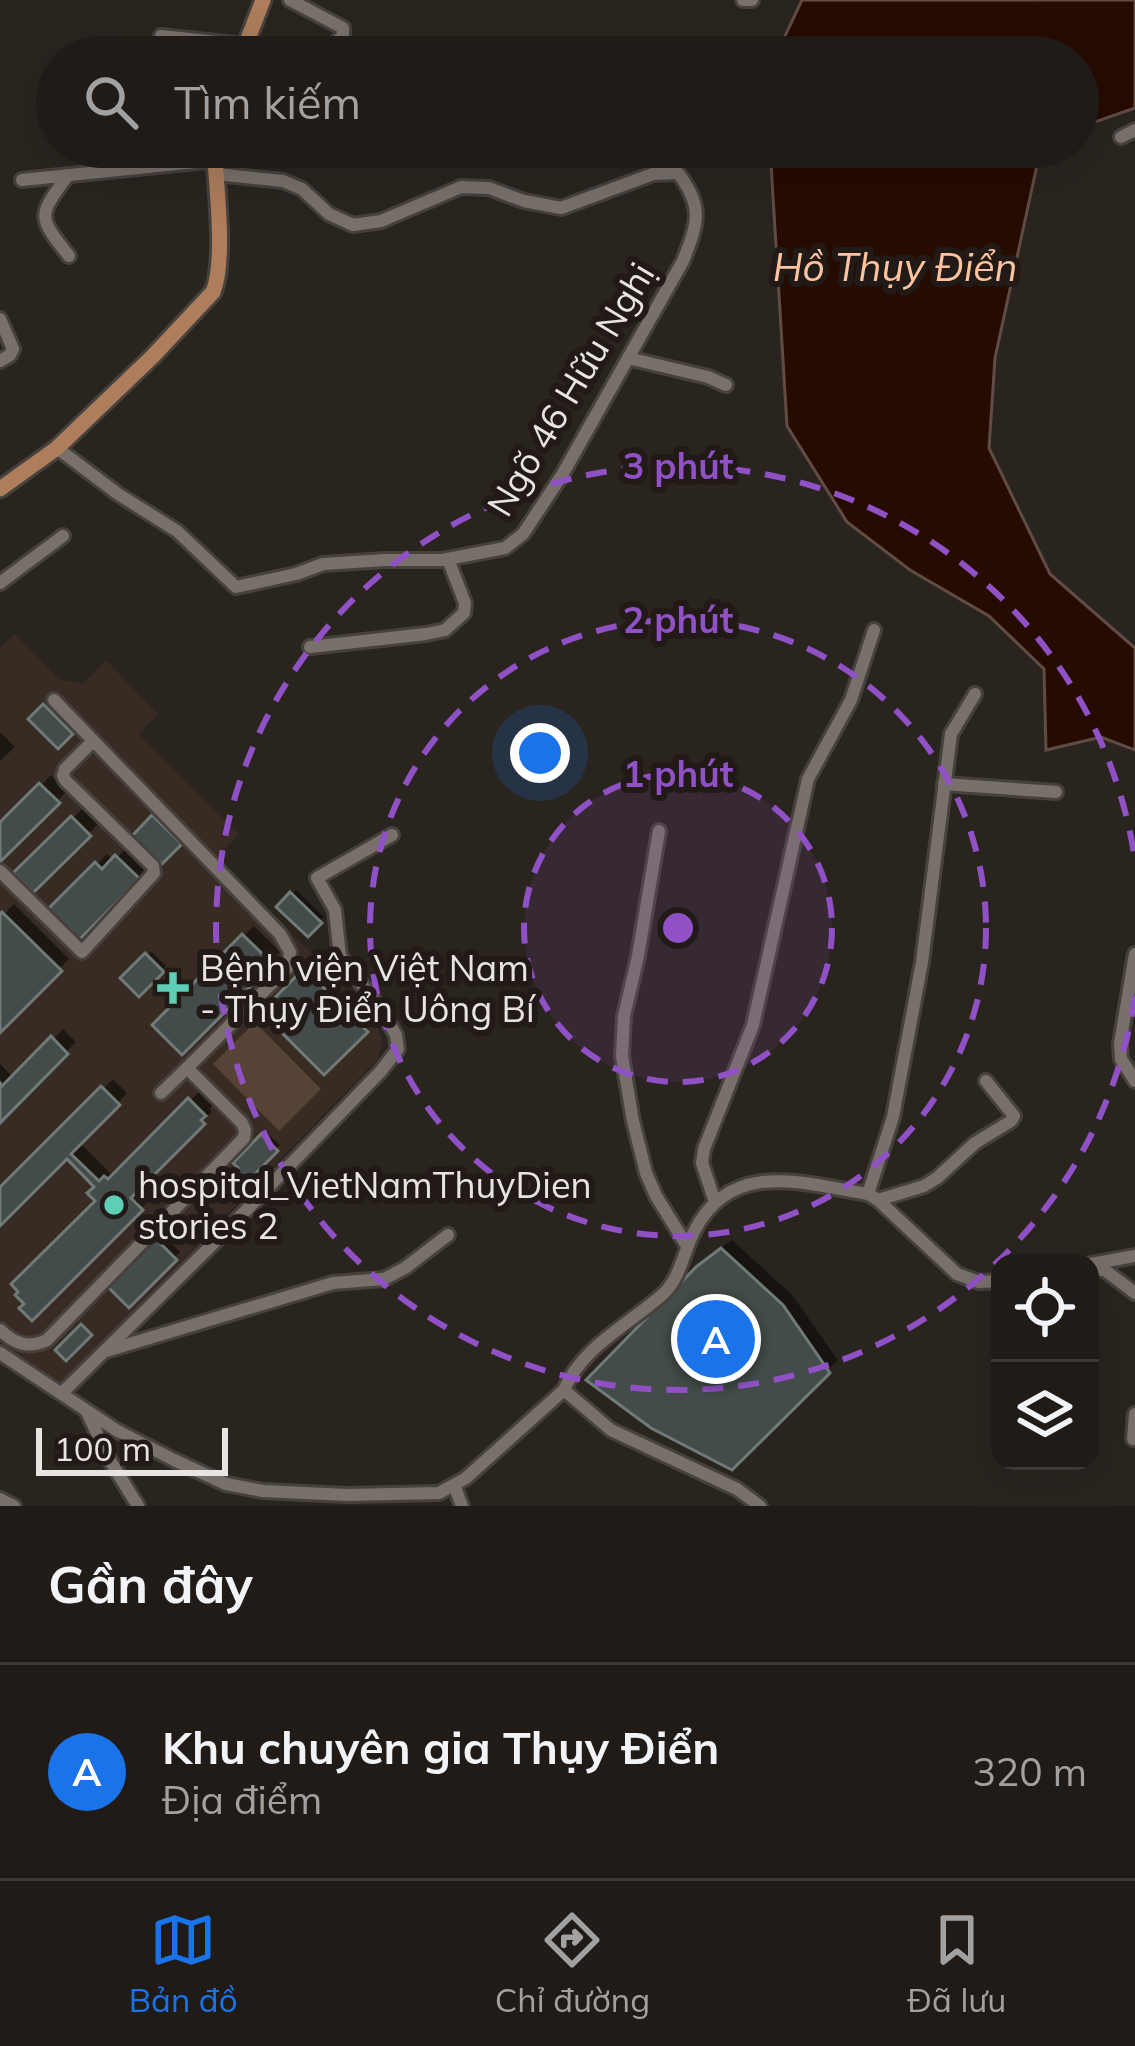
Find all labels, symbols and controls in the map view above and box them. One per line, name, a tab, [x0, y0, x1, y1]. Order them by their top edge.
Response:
search box	[36, 36, 1099, 168]
icon: search	[78, 69, 144, 135]
text: Tìm kiếm	[174, 74, 361, 130]
water label: Hồ Thụy Điển	[773, 242, 1017, 291]
street label: Ngõ 46 Hữu Nghị	[477, 254, 663, 524]
text: 3 phút	[623, 443, 734, 488]
text: 2 phút	[623, 597, 734, 642]
your location	[510, 723, 570, 783]
text: 1 phút	[623, 751, 734, 796]
centre of rings	[657, 907, 699, 949]
place label: Bệnh viện Việt Nam - Thụy Điển Uông Bí	[200, 945, 537, 1031]
marker: Bệnh viện Việt Nam - Thụy Điển Uông Bí	[157, 972, 189, 1004]
place label: hospital_VietNamThuyDien stories 2	[138, 1162, 592, 1248]
marker: hospital_VietNamThuyDien stories 2	[101, 1192, 127, 1218]
map controls	[991, 1254, 1099, 1470]
button: locate	[991, 1254, 1099, 1362]
pin: A	[677, 1294, 755, 1384]
button: layers	[991, 1362, 1099, 1470]
scale bar	[36, 1422, 228, 1475]
text: 100 m	[54, 1428, 151, 1469]
text: Gần đây	[48, 1552, 253, 1616]
text: Khu chuyên gia Thụy Điển	[162, 1719, 719, 1775]
text: A	[72, 1747, 102, 1796]
text: 320 m	[972, 1747, 1087, 1796]
text: Địa điểm	[162, 1775, 322, 1824]
tab: Bản đồ	[129, 1907, 237, 2020]
tab: Chỉ đường	[495, 1907, 650, 2020]
tab: Đã lưu	[907, 1907, 1006, 2020]

